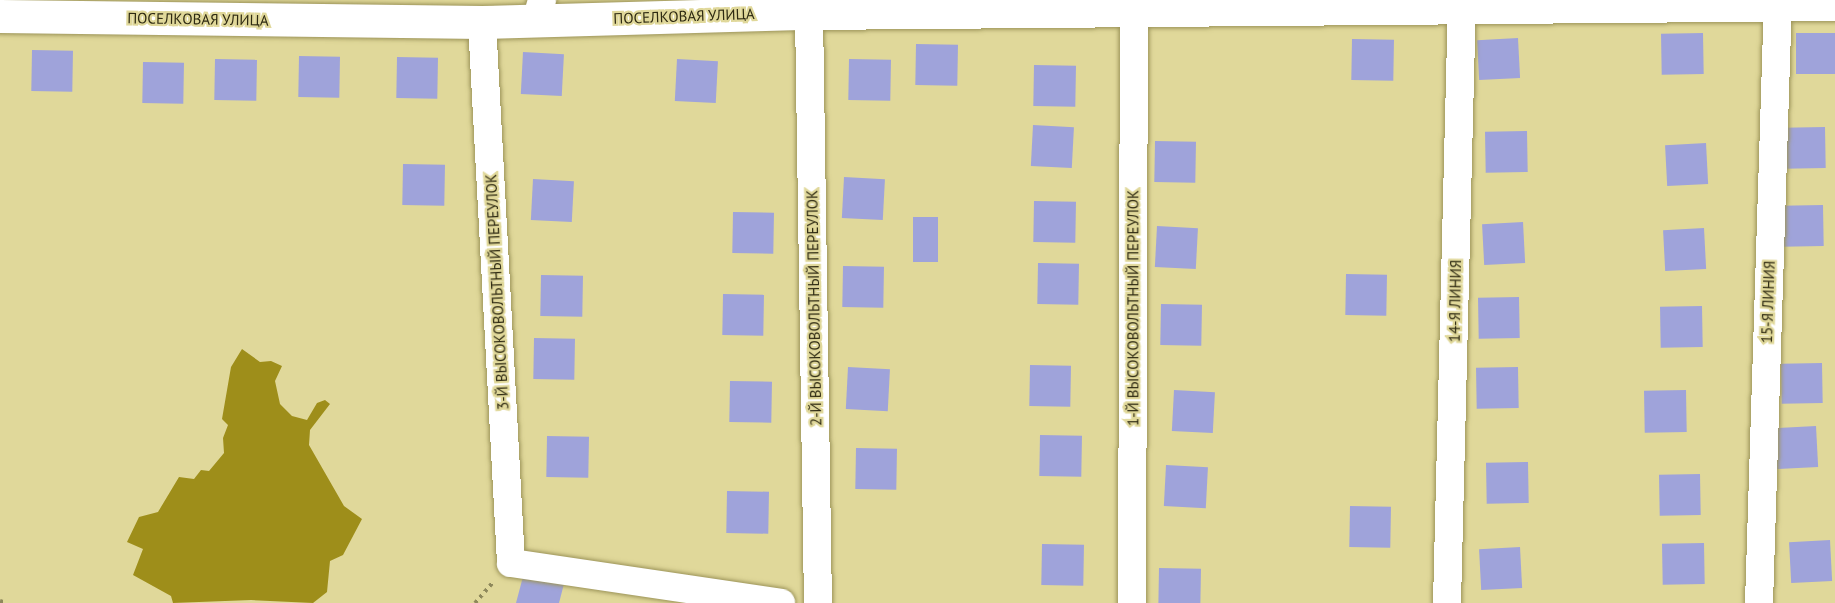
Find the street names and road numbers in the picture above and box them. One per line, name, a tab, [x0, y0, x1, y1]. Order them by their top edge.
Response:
street label: ПОСЕЛКОВАЯ УЛИЦА	[613, 5, 755, 27]
street label: ПОСЕЛКОВАЯ УЛИЦА	[127, 9, 269, 29]
street label: 3-Й ВЫСОКОВОЛЬТНЫЙ ПЕРЕУЛОК	[482, 174, 512, 410]
street label: 2-Й ВЫСОКОВОЛЬТНЫЙ ПЕРЕУЛОК	[803, 190, 825, 426]
street label: 1-Й ВЫСОКОВОЛЬТНЫЙ ПЕРЕУЛОК	[1124, 190, 1142, 426]
street label: 14-Я ЛИНИЯ	[1445, 260, 1465, 342]
street label: 15-Я ЛИНИЯ	[1758, 260, 1778, 344]

